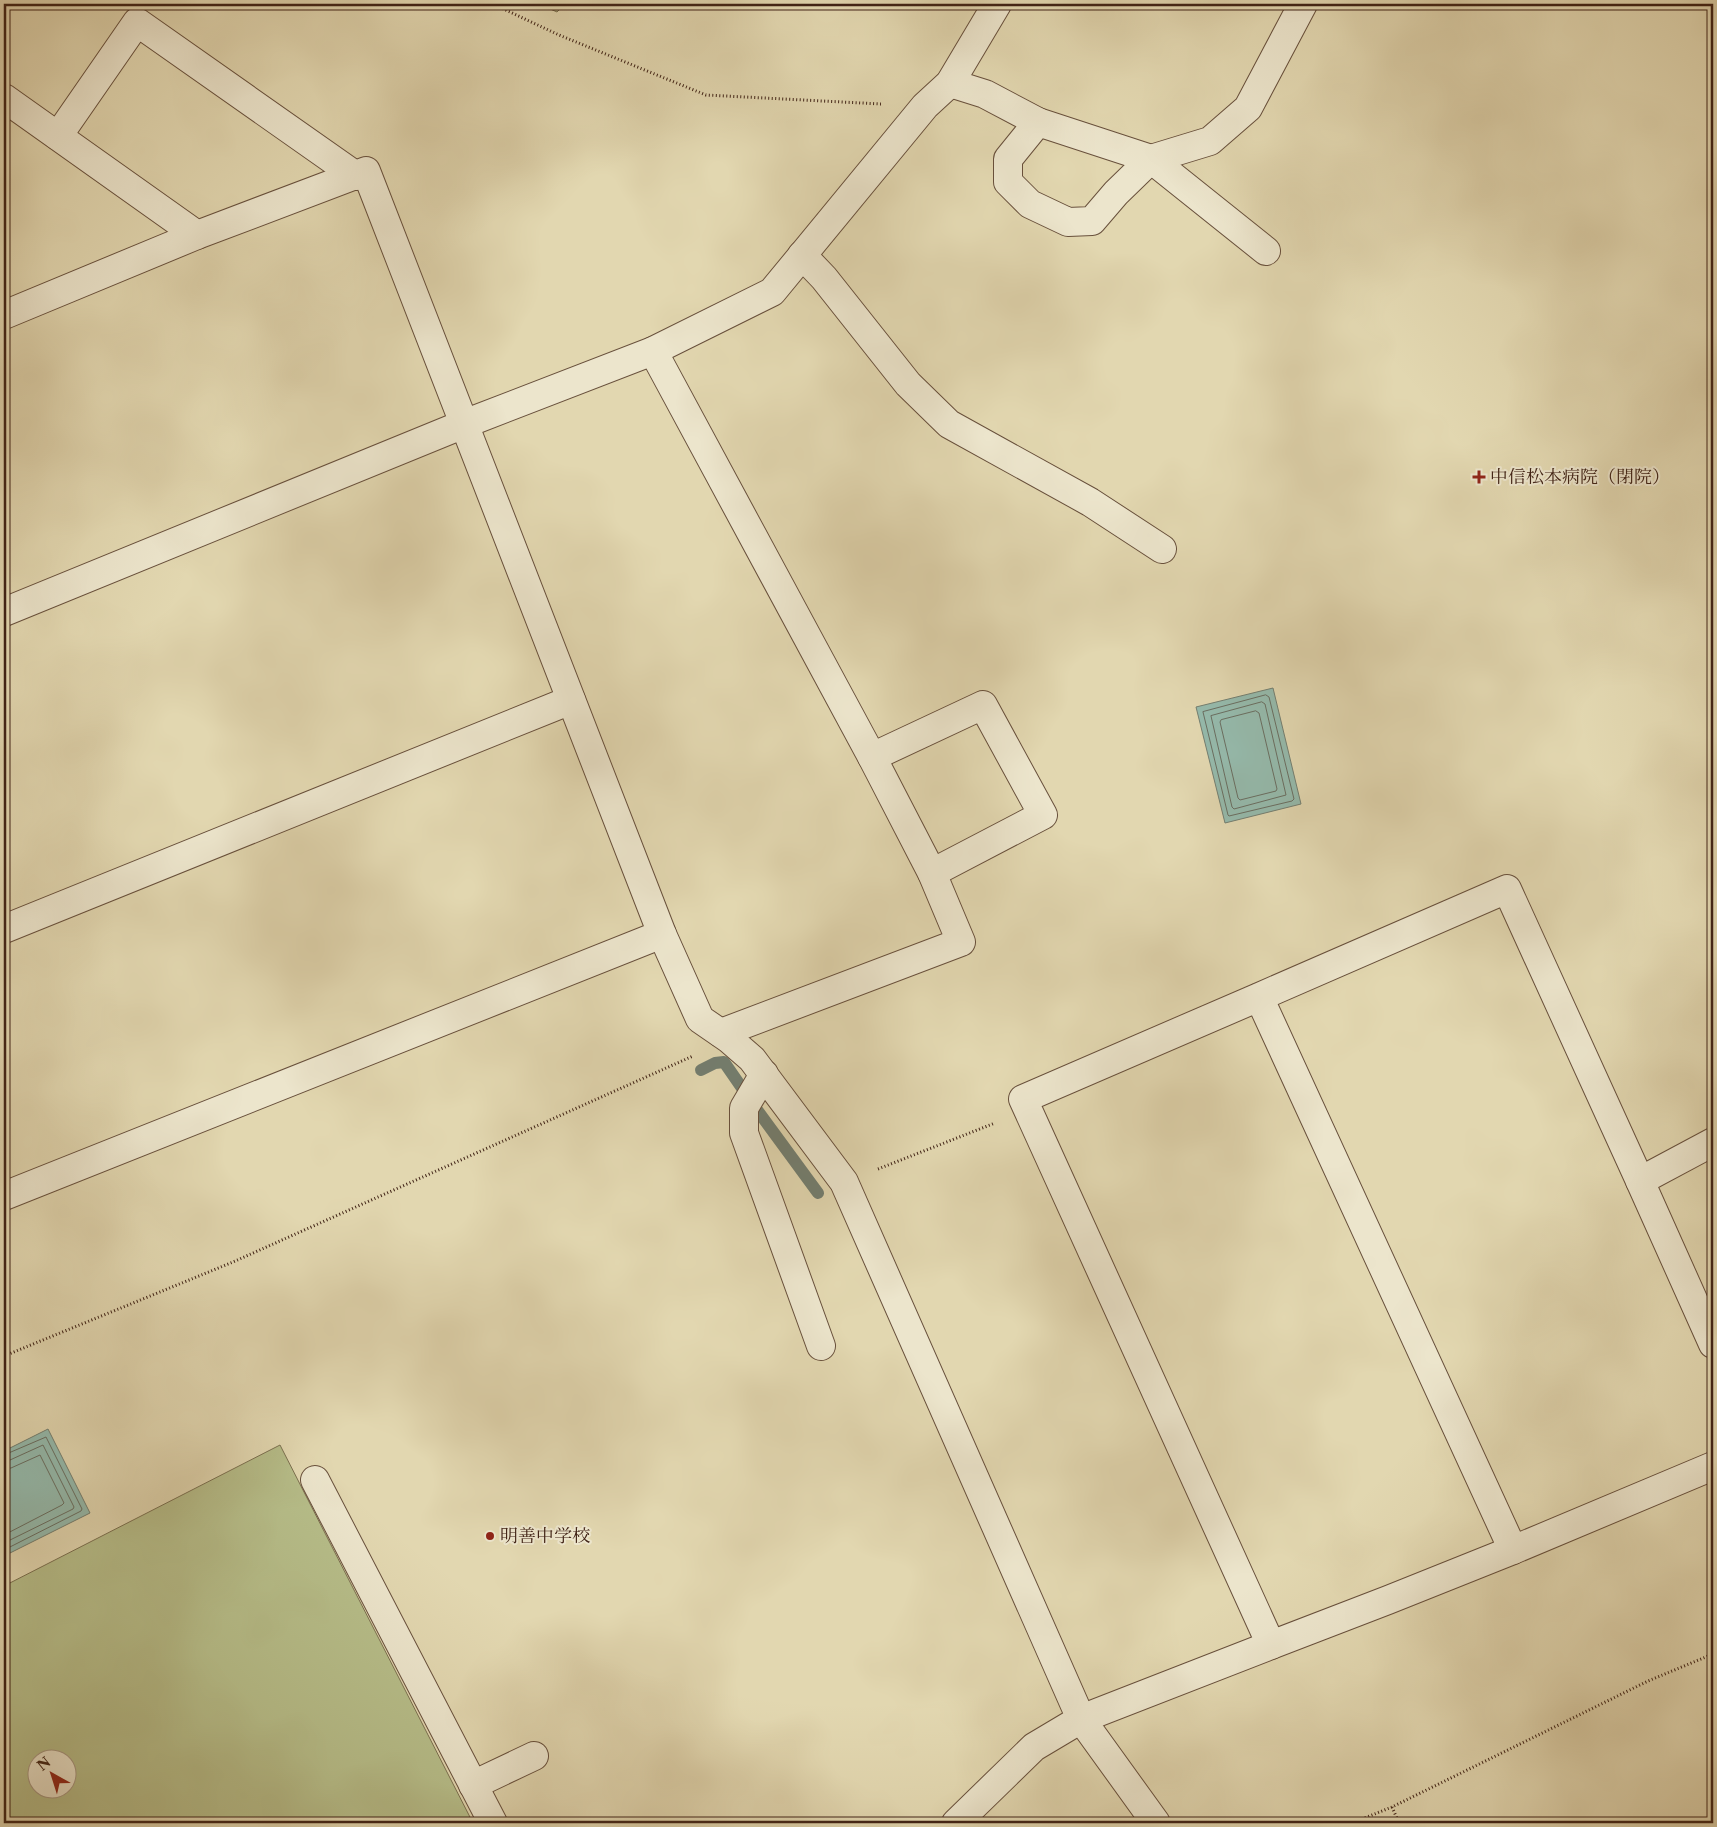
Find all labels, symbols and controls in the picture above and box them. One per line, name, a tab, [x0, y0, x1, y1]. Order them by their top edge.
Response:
place label: 中信松本病院（閉院）	[1490, 466, 1670, 488]
marker: 中信松本病院（閉院）	[1472, 470, 1486, 484]
place label: 明善中学校	[500, 1525, 590, 1547]
marker: 明善中学校	[484, 1530, 496, 1542]
north arrow	[28, 1750, 78, 1800]
text: N	[33, 1753, 54, 1775]

